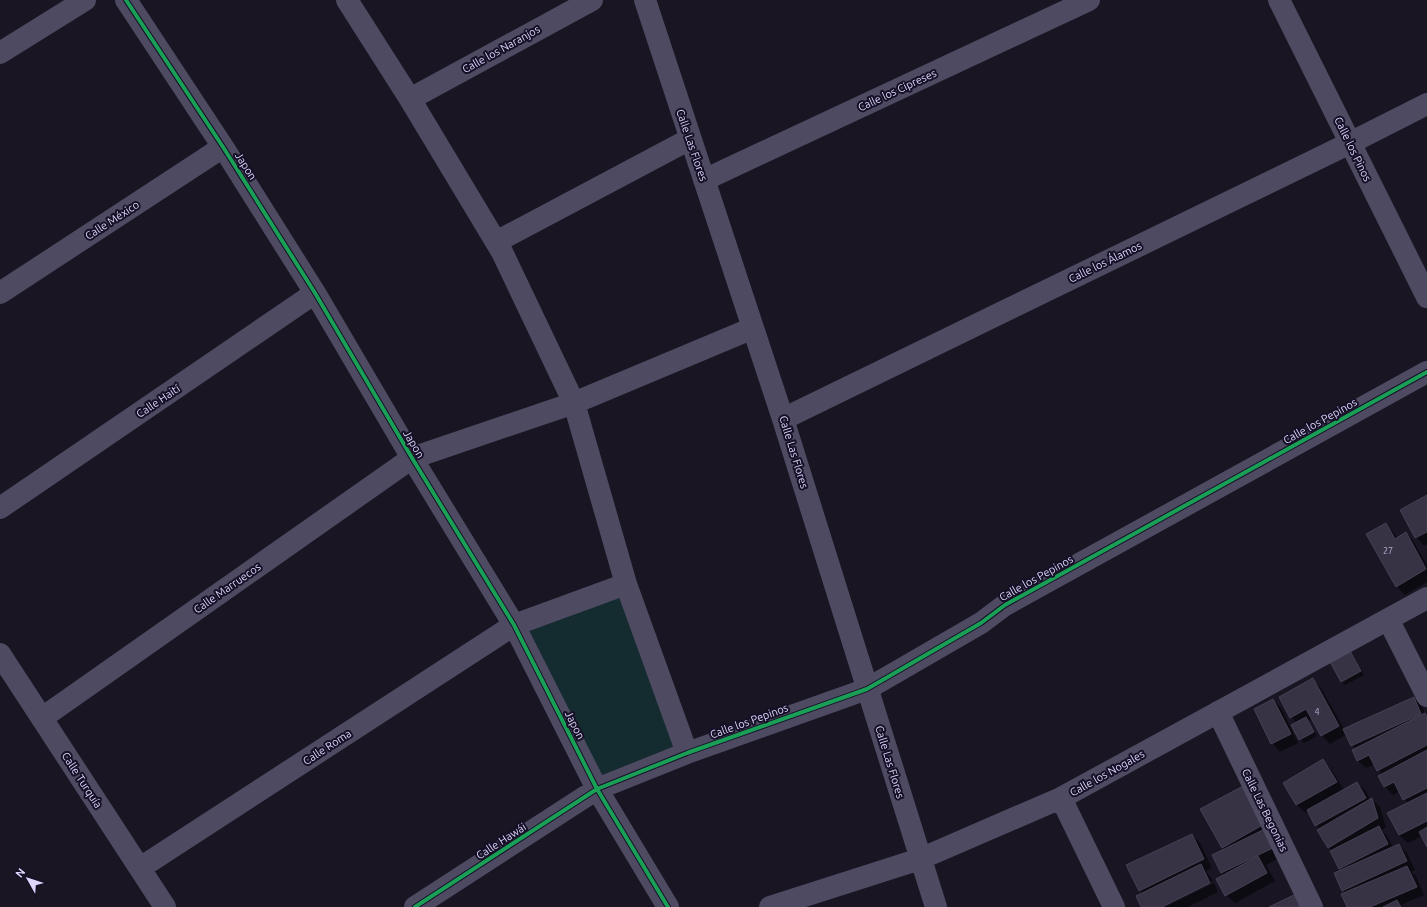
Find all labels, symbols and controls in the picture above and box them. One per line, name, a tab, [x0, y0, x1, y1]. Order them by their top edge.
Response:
street label: Calle los Naranjos	[460, 23, 542, 75]
street label: Calle los Cipreses	[856, 66, 938, 113]
street label: Calle Las Flores	[674, 107, 710, 183]
street label: Calle los Pinos	[1332, 115, 1374, 183]
street label: Japon	[233, 150, 259, 182]
street label: Calle México	[83, 198, 141, 242]
street label: Calle los Álamos	[1066, 238, 1144, 285]
street label: Calle Haití	[134, 382, 182, 420]
street label: Calle los Pepinos	[1281, 396, 1359, 446]
street label: Calle Las Flores	[777, 414, 811, 490]
street label: Japon	[401, 428, 427, 460]
house number: 27	[1383, 546, 1393, 556]
street label: Calle los Pepinos	[997, 553, 1075, 603]
street label: Calle Marruecos	[191, 560, 263, 616]
street label: Calle los Pepinos	[708, 701, 790, 741]
house number: 4	[1314, 707, 1320, 717]
street label: Japon	[563, 709, 587, 741]
street label: Calle Las Flores	[873, 724, 907, 800]
street label: Calle Roma	[301, 727, 353, 767]
street label: Calle los Nogales	[1068, 747, 1147, 798]
street label: Calle Turquía	[60, 750, 104, 810]
street label: Calle Las Begonias	[1240, 767, 1290, 854]
street label: Calle Hawái	[474, 820, 528, 862]
north arrow	[8, 859, 48, 899]
text: N	[13, 866, 27, 880]

